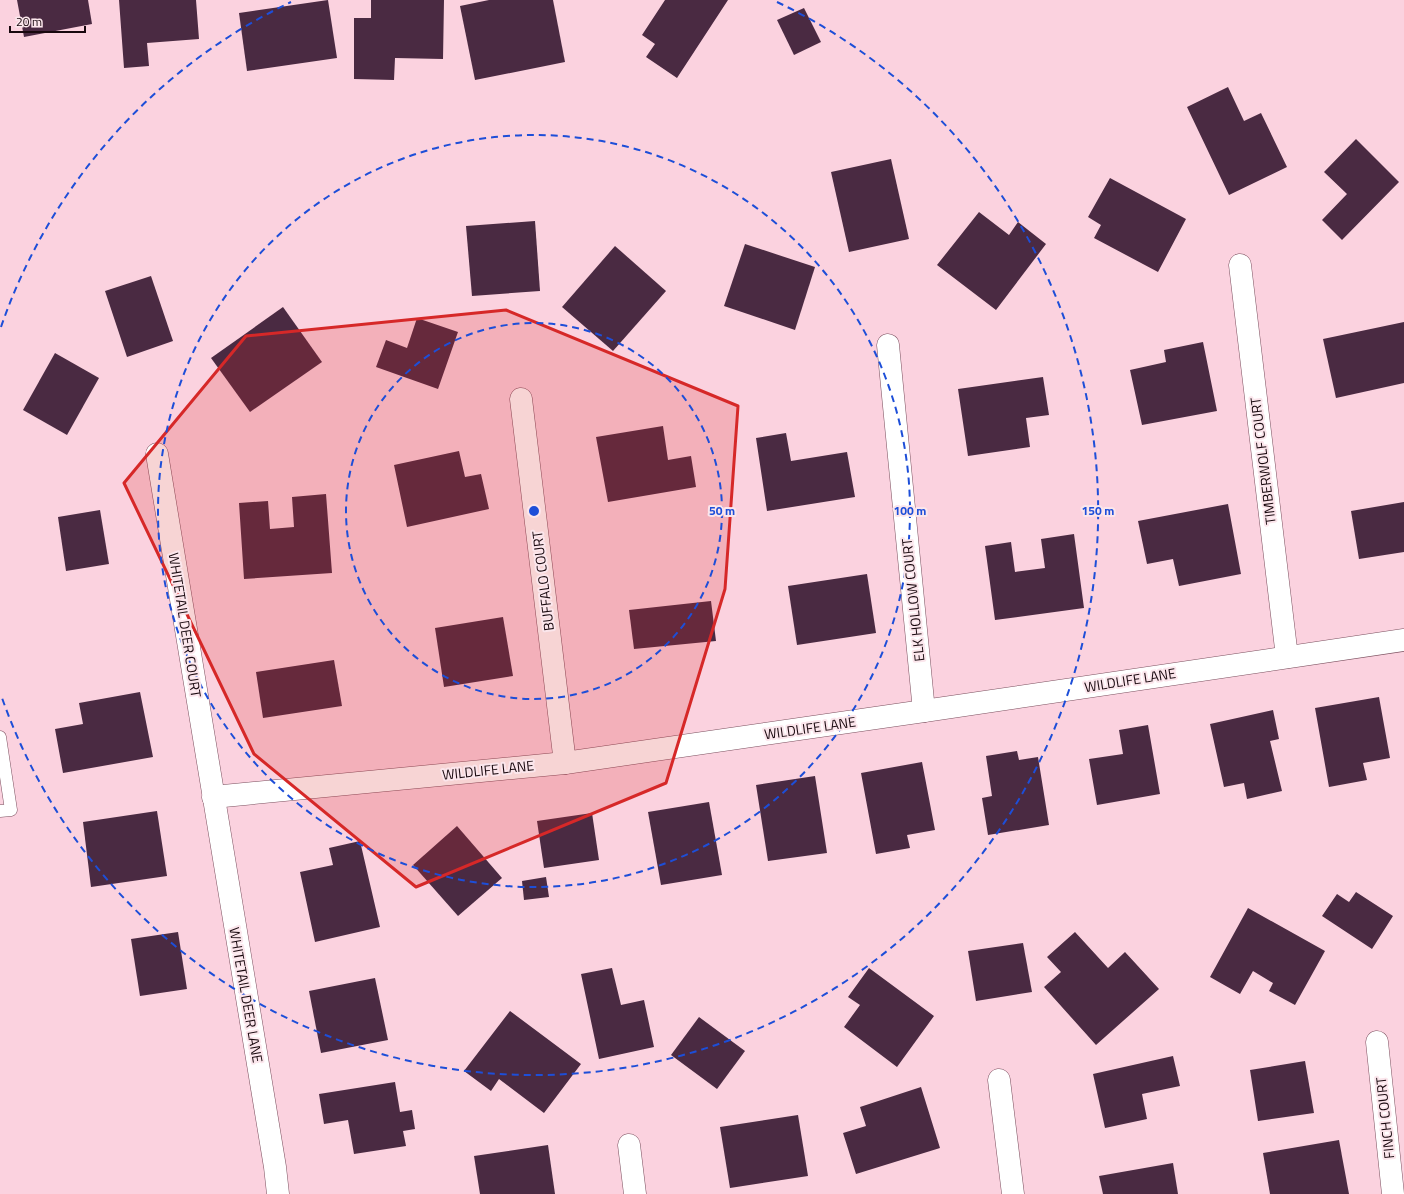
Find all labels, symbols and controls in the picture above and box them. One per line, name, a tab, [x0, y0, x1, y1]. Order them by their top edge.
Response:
scale bar	[10, 8, 85, 34]
text: 20 m	[16, 12, 42, 31]
street label: TIMBERWOLF COURT	[1244, 396, 1281, 526]
text: 50 m	[709, 501, 735, 520]
text: 100 m	[894, 501, 926, 520]
text: 150 m	[1082, 501, 1114, 520]
centre of rings	[527, 504, 541, 518]
street label: BUFFALO COURT	[526, 529, 559, 632]
street label: ELK HOLLOW COURT	[896, 537, 929, 663]
street label: WHITETAIL DEER COURT	[164, 551, 207, 700]
street label: WILDLIFE LANE	[1083, 662, 1177, 697]
street label: WILDLIFE LANE	[763, 711, 857, 744]
street label: WILDLIFE LANE	[441, 754, 535, 785]
street label: WHITETAIL DEER LANE	[224, 926, 269, 1065]
street label: FINCH COURT	[1370, 1076, 1399, 1160]

